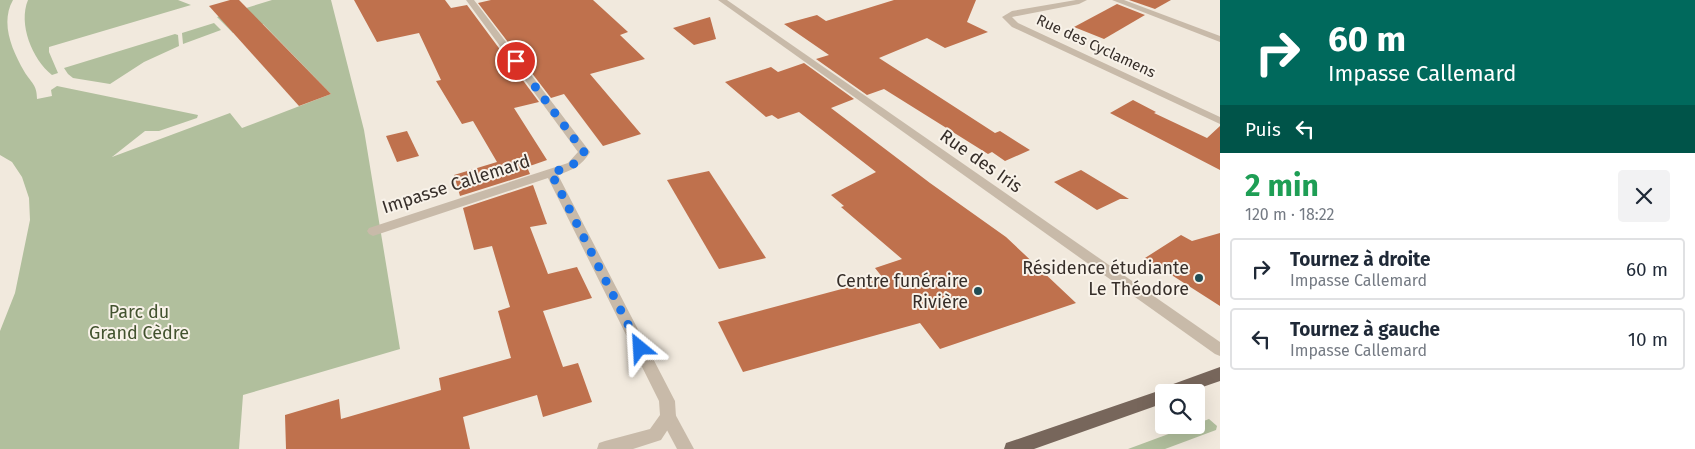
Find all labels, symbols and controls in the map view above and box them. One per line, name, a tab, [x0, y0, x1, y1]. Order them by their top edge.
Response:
street label: Rue des Cyclamens	[1033, 10, 1159, 82]
text: 60 m	[1328, 18, 1406, 60]
icon: right	[1245, 20, 1310, 85]
pin	[495, 40, 537, 82]
icon: arrive	[502, 47, 530, 75]
text: Impasse Callemard	[1328, 60, 1517, 87]
icon: left	[1291, 115, 1319, 143]
text: Puis	[1245, 118, 1281, 141]
street label: Rue des Iris	[936, 125, 1026, 197]
street label: Impasse Callemard	[379, 150, 533, 218]
text: 2 min	[1245, 168, 1319, 204]
button: close	[1618, 170, 1670, 222]
text: 120 m · 18:22	[1245, 205, 1334, 224]
text: Tournez à droite	[1290, 248, 1431, 271]
icon: right	[1247, 255, 1275, 283]
place label: Résidence étudiante Le Théodore	[1022, 257, 1189, 300]
text: 60 m	[1626, 258, 1668, 281]
place label: Centre funéraire Rivière	[836, 270, 968, 313]
text: Impasse Callemard	[1290, 271, 1427, 290]
marker: Résidence étudiante Le Théodore	[1193, 272, 1205, 284]
marker: Centre funéraire Rivière	[972, 285, 984, 297]
park label: Parc du Grand Cèdre	[89, 301, 189, 344]
text: Tournez à gauche	[1290, 318, 1440, 341]
position arrow	[613, 321, 665, 373]
icon: left	[1247, 325, 1275, 353]
text: 10 m	[1628, 328, 1668, 351]
text: Impasse Callemard	[1290, 341, 1427, 360]
map controls	[1155, 384, 1205, 434]
button: search	[1155, 384, 1205, 434]

